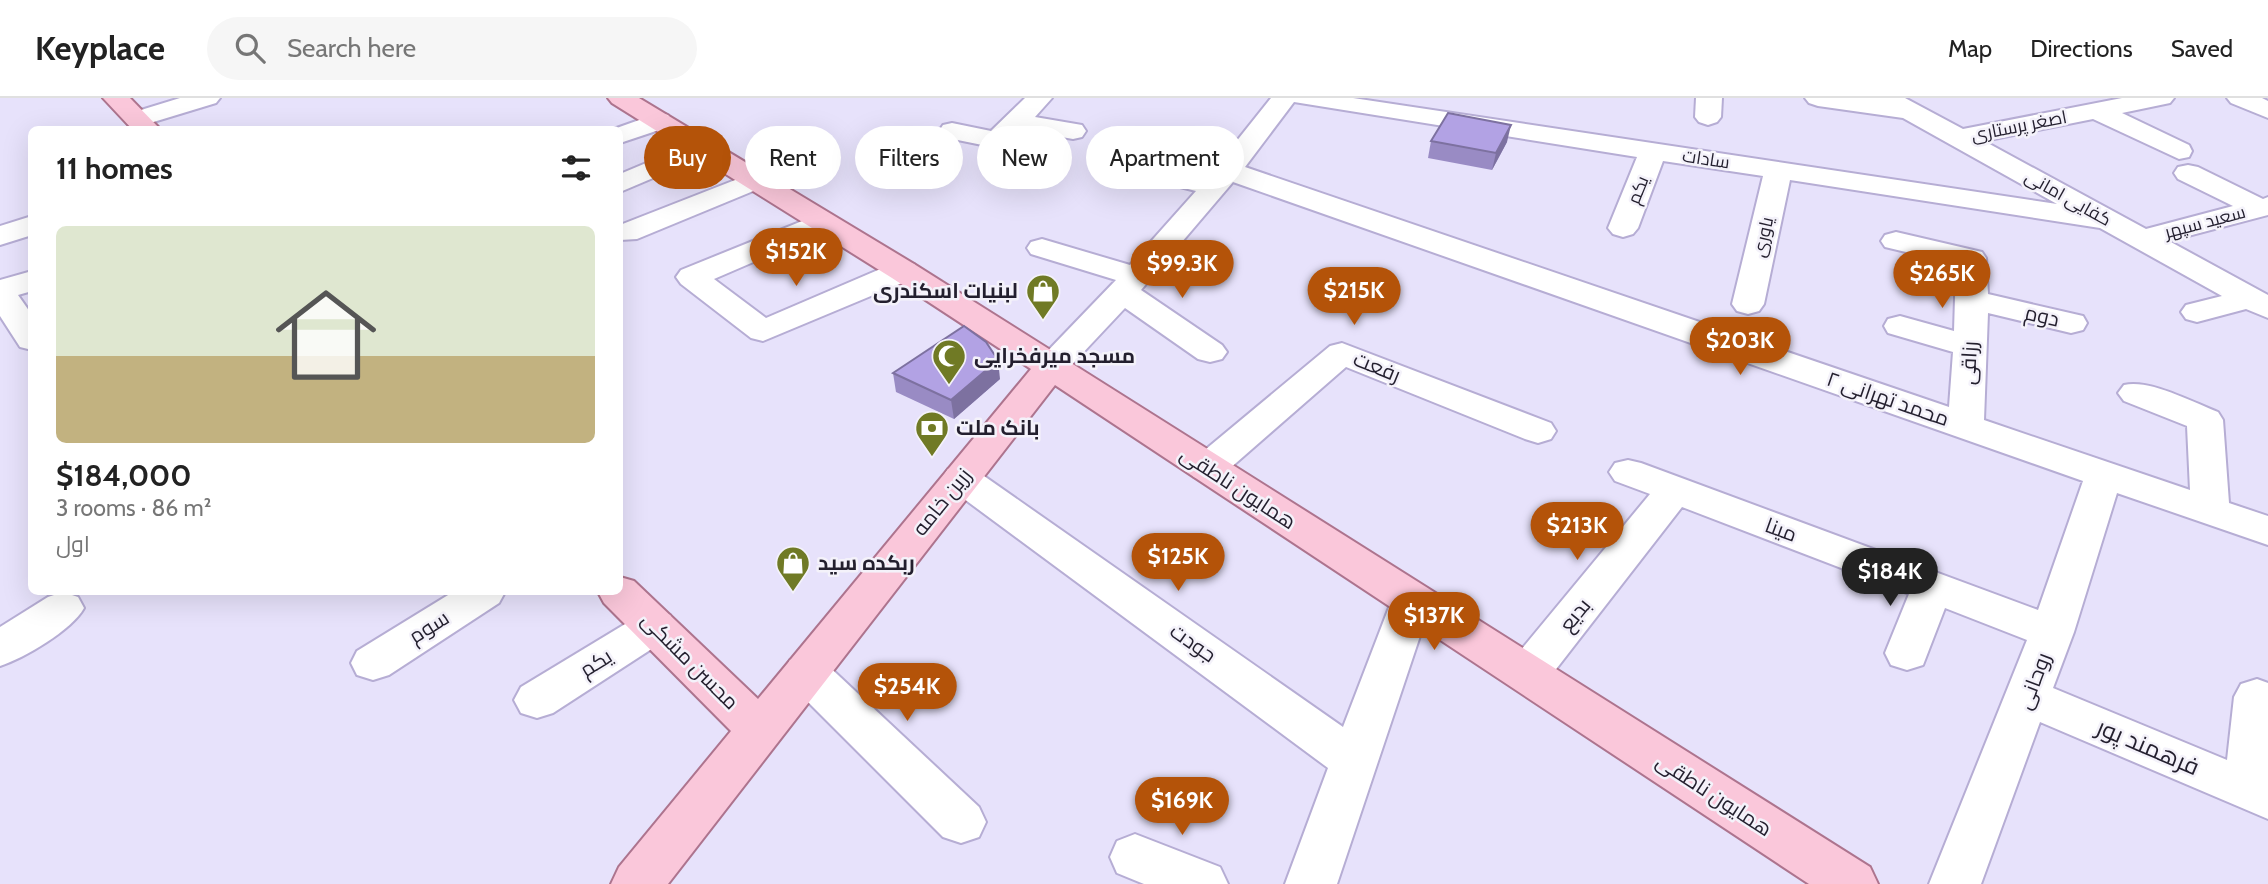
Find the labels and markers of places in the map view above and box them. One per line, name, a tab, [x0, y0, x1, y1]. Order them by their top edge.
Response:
pin: $152K	[747, 228, 845, 288]
pin: $99.3K	[1125, 240, 1239, 300]
pin: $265K	[1893, 250, 1991, 310]
pin: $215K	[1305, 268, 1403, 327]
shop icon: لبنیات اسکندری	[1024, 272, 1062, 321]
place label: لبنیات اسکندری	[873, 278, 1018, 303]
pin: $203K	[1691, 317, 1789, 377]
mosque icon: مسجد میرفخرایی	[930, 337, 968, 386]
place label: مسجد میرفخرایی	[974, 343, 1135, 368]
bank icon: بانک ملت	[913, 409, 951, 458]
place label: بانک ملت	[956, 415, 1040, 440]
pin: $213K	[1528, 503, 1626, 562]
pin: $125K	[1129, 533, 1227, 593]
shop icon: ربکده سید	[774, 544, 812, 593]
pin: $184K	[1841, 548, 1939, 608]
place label: ربکده سید	[818, 550, 915, 575]
pin: $137K	[1385, 592, 1483, 652]
pin: $254K	[858, 664, 956, 723]
pin: $169K	[1133, 778, 1231, 837]

